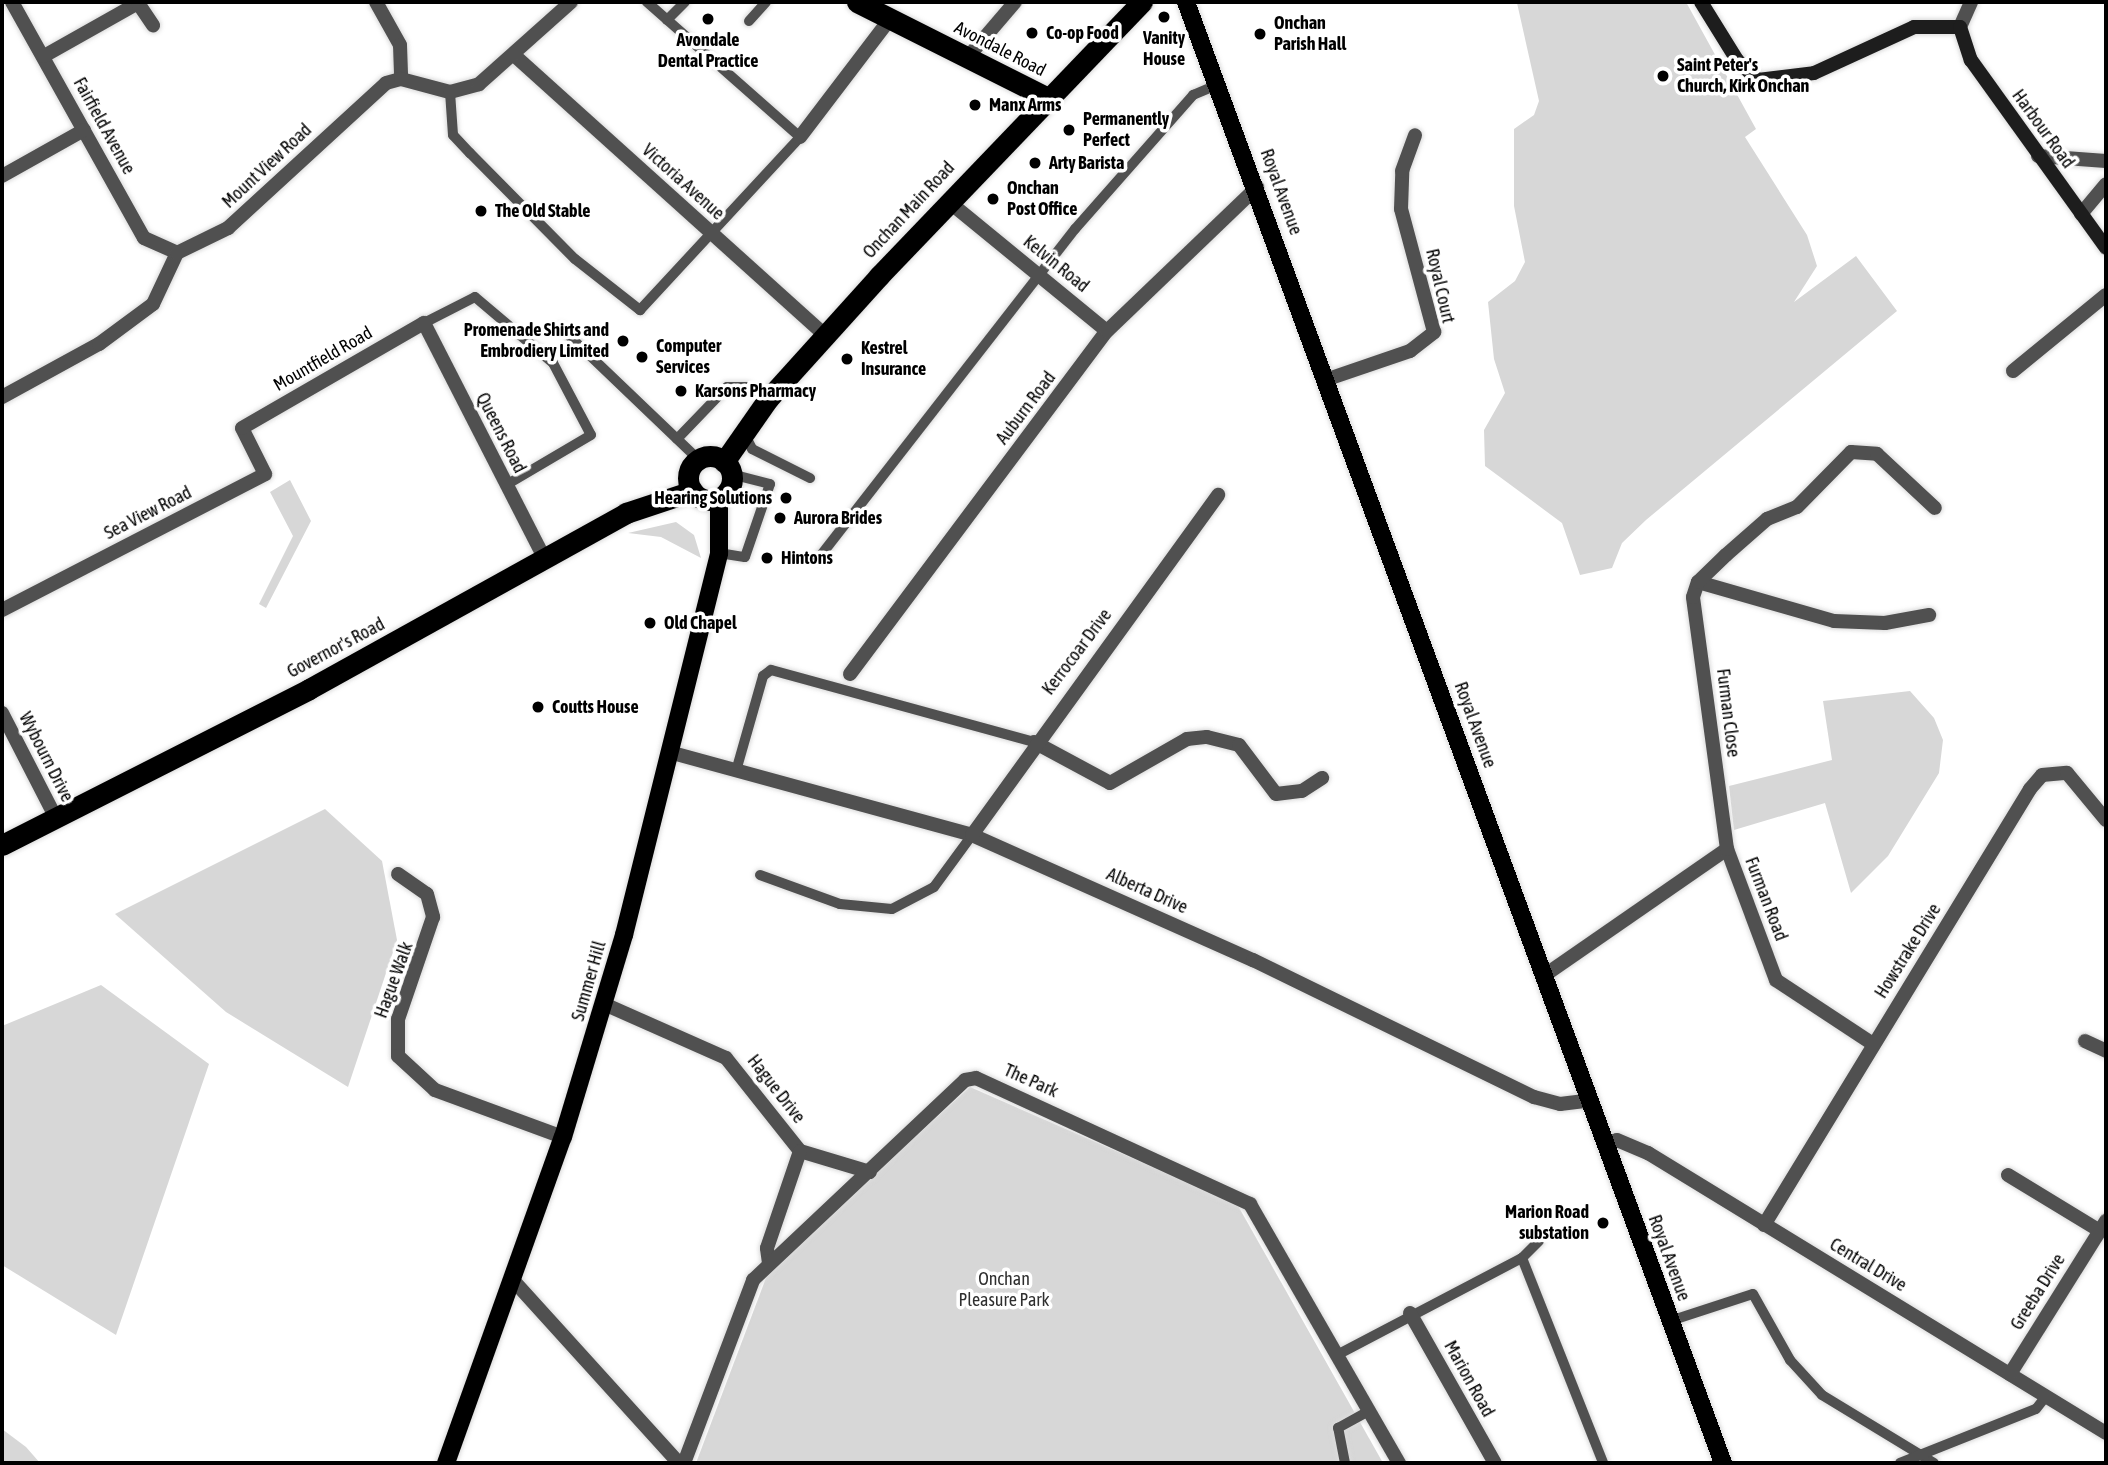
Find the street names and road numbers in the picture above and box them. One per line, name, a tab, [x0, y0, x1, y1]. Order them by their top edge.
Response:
street label: Avondale Road	[951, 17, 1049, 81]
street label: Fairfield Avenue	[69, 74, 139, 178]
street label: Harbour Road	[2007, 85, 2079, 173]
street label: Mount View Road	[218, 119, 316, 213]
street label: Victoria Avenue	[637, 139, 729, 225]
street label: Royal Avenue	[1255, 146, 1307, 238]
street label: Onchan Main Road	[859, 157, 959, 263]
street label: Kelvin Road	[1019, 231, 1093, 297]
street label: Royal Court	[1421, 247, 1459, 325]
street label: Mountfield Road	[270, 322, 376, 396]
street label: Auburn Road	[992, 367, 1060, 449]
street label: Queens Road	[472, 389, 530, 477]
street label: Sea View Road	[101, 482, 195, 544]
street label: Kerrocoar Drive	[1038, 605, 1116, 699]
street label: Governor's Road	[284, 613, 388, 683]
street label: Furman Close	[1712, 667, 1744, 759]
street label: Royal Avenue	[1449, 679, 1501, 771]
street label: Wybourn Drive	[14, 709, 78, 805]
street label: Furman Road	[1740, 854, 1792, 944]
street label: Alberta Drive	[1103, 864, 1191, 918]
street label: Howstrake Drive	[1870, 900, 1946, 1002]
street label: Summer Hill	[567, 938, 611, 1024]
street label: Hague Walk	[370, 939, 418, 1021]
street label: Hague Drive	[743, 1051, 809, 1127]
street label: The Park	[1001, 1060, 1061, 1102]
street label: Royal Avenue	[1643, 1212, 1695, 1304]
street label: Central Drive	[1826, 1234, 1910, 1296]
street label: Greeba Drive	[2006, 1250, 2070, 1334]
street label: Marion Road	[1439, 1337, 1499, 1421]

